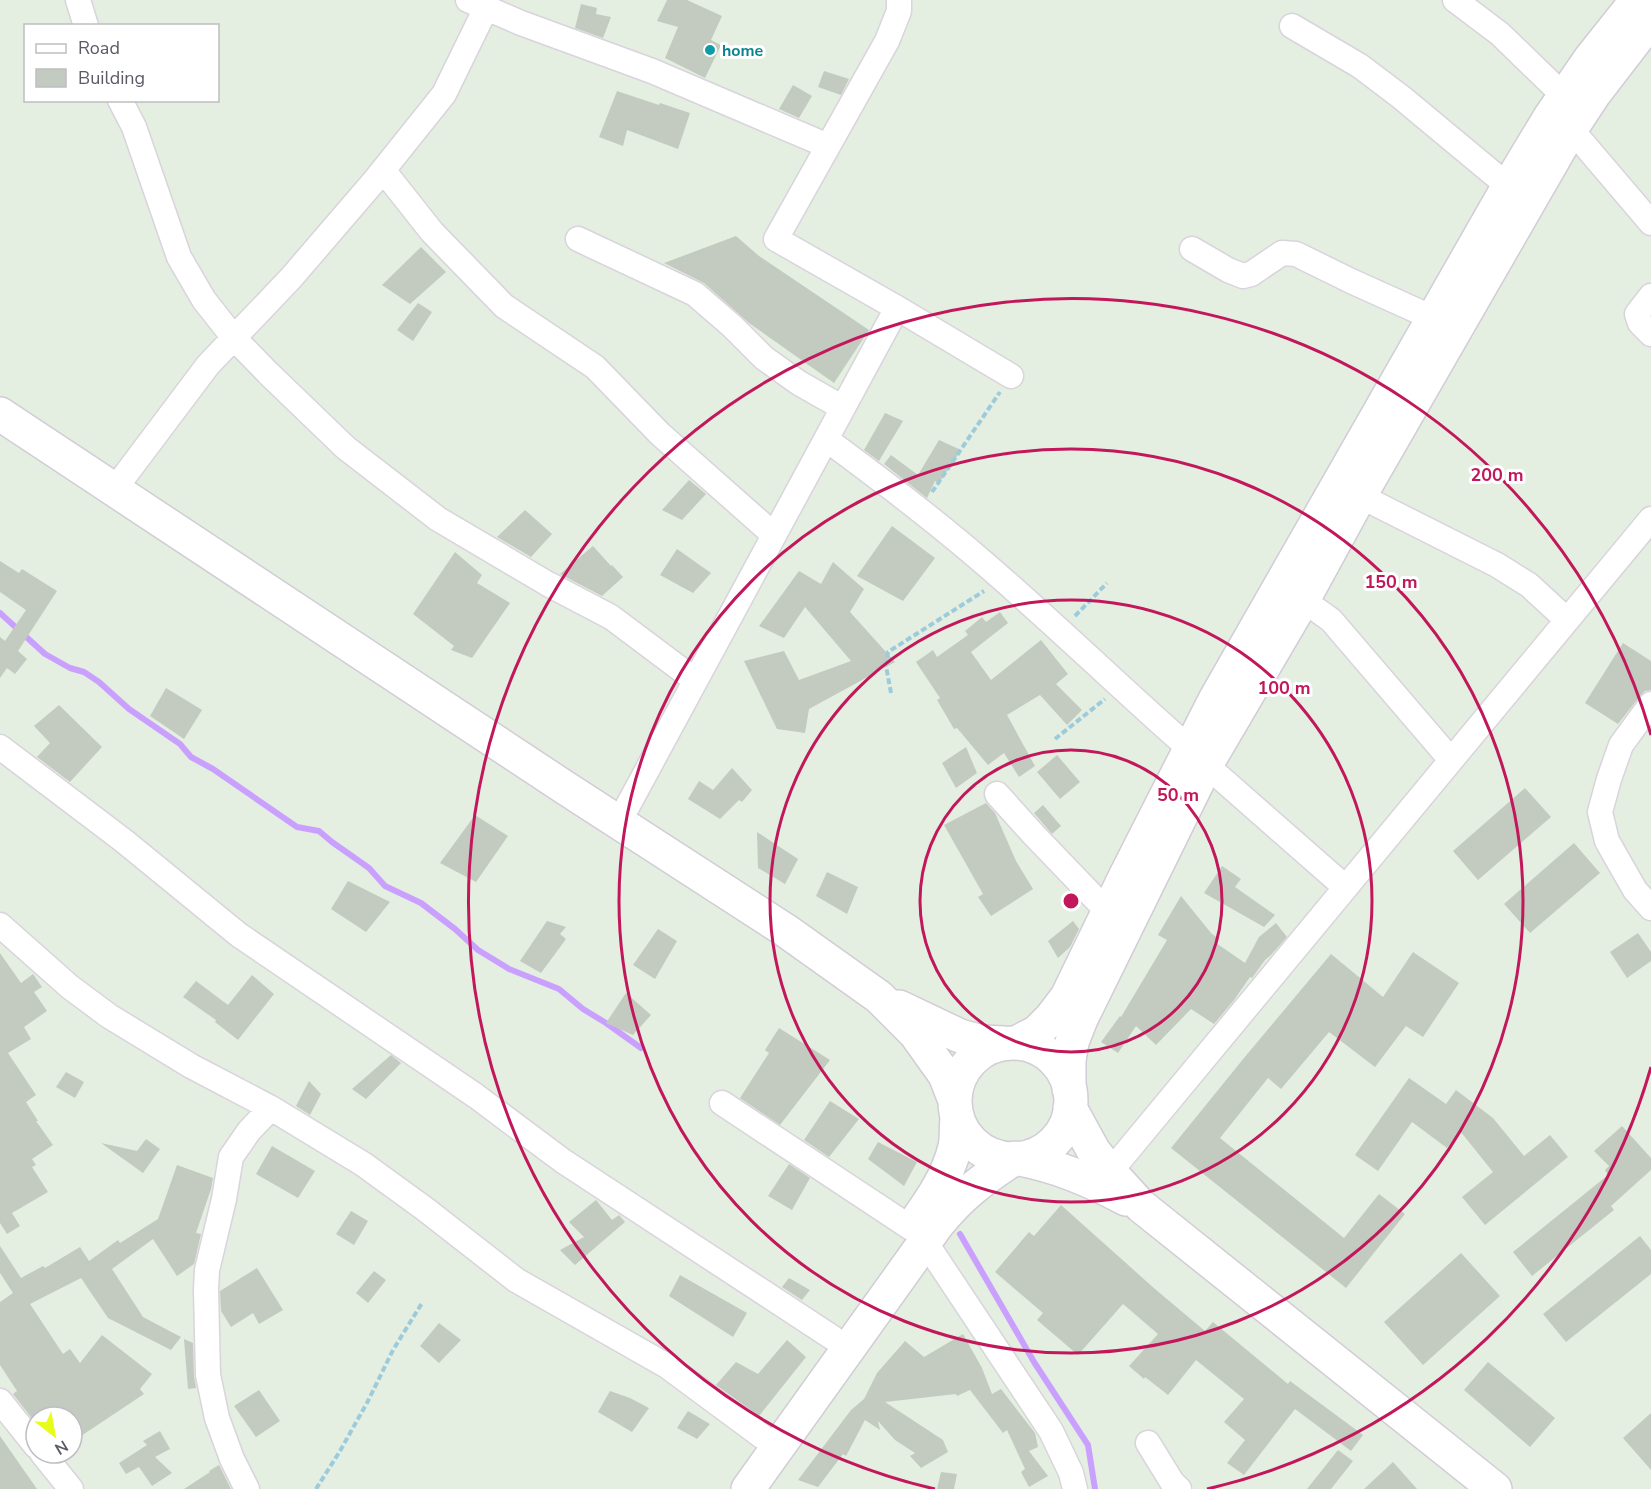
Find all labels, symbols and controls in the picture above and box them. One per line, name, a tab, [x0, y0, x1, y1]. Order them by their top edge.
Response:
legend	[24, 24, 219, 102]
text: Road	[78, 36, 120, 60]
place label: home	[722, 40, 764, 62]
marker: home	[703, 43, 717, 57]
text: Building	[78, 66, 145, 90]
text: 200 m	[1470, 463, 1524, 487]
text: 150 m	[1364, 570, 1418, 594]
text: 100 m	[1257, 676, 1311, 700]
text: 50 m	[1157, 783, 1199, 807]
centre of rings	[1061, 891, 1081, 911]
north arrow	[24, 1405, 84, 1465]
text: N	[50, 1434, 72, 1460]

